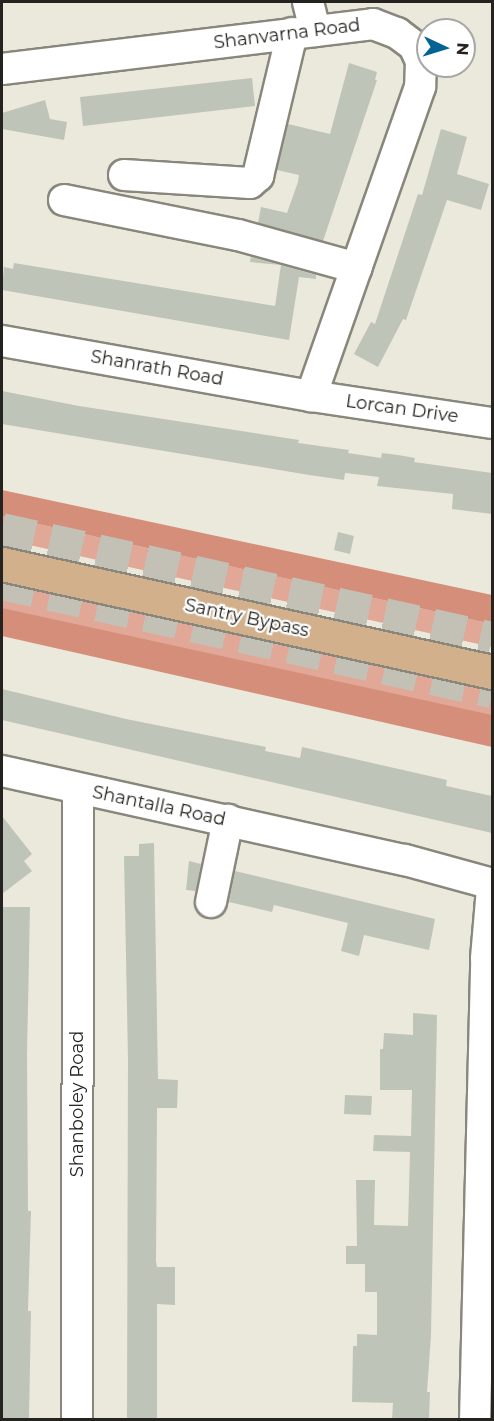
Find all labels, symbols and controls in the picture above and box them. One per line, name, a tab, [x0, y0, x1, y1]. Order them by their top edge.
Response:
street label: Shanvarna Road	[212, 14, 362, 54]
north arrow	[416, 18, 476, 78]
text: N	[453, 42, 472, 56]
street label: Shanrath Road	[89, 346, 225, 390]
street label: Lorcan Drive	[344, 390, 460, 428]
street label: Santry Bypass	[183, 594, 311, 642]
street label: Shantalla Road	[90, 781, 228, 831]
street label: Shanboley Road	[66, 1031, 88, 1177]

